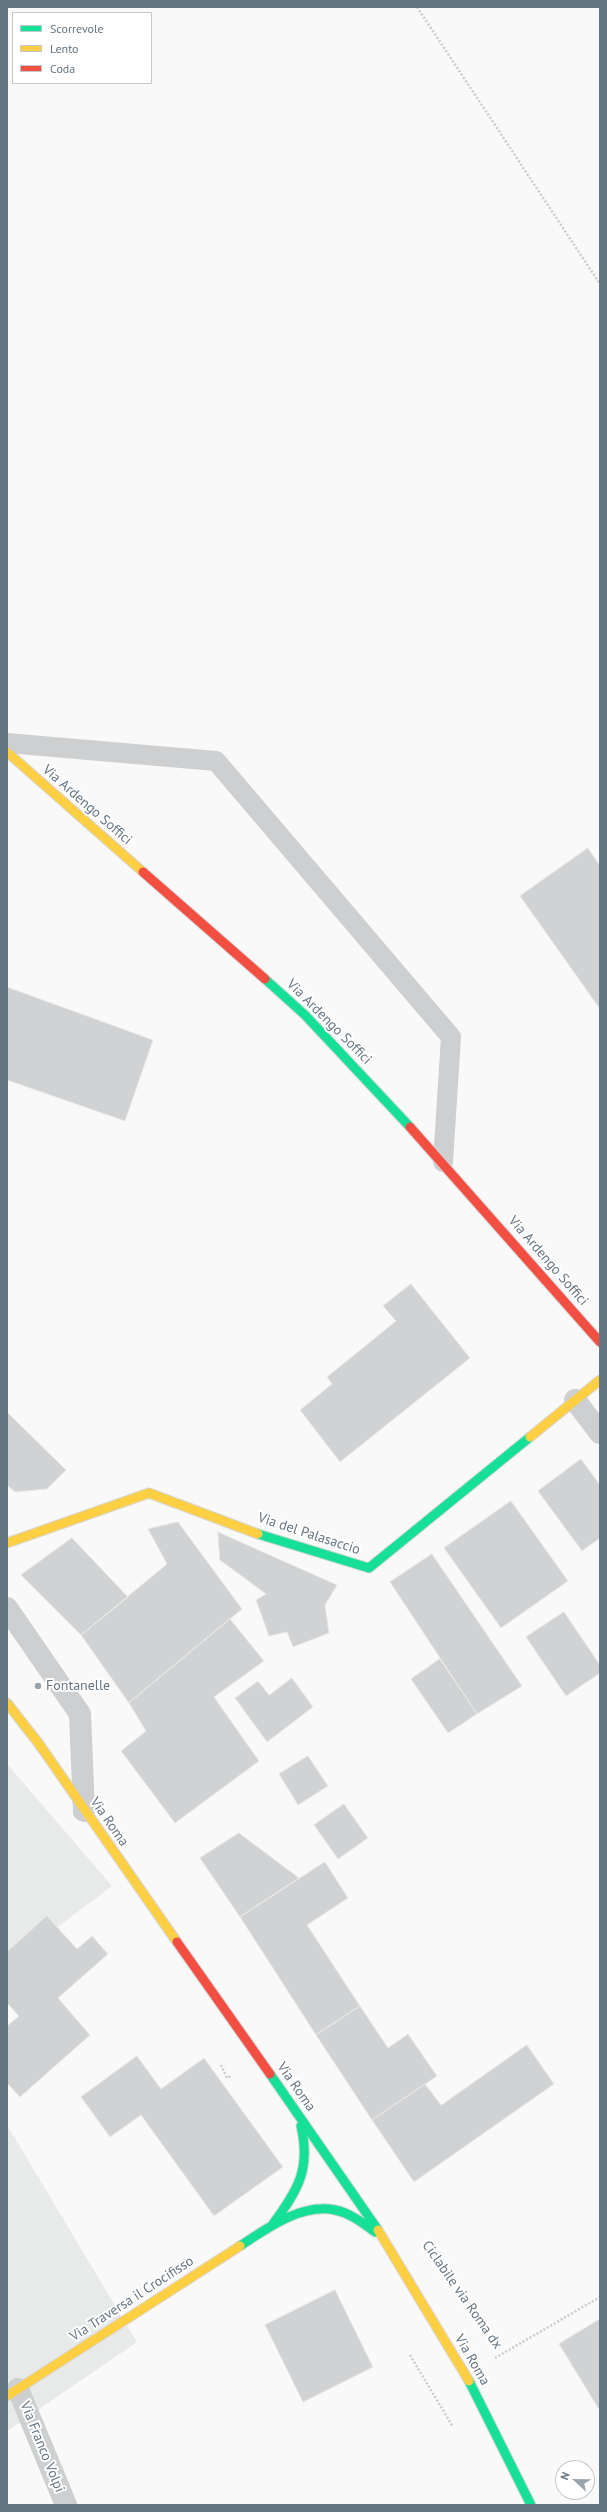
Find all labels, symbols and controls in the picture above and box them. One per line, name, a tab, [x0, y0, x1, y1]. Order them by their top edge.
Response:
legend	[12, 12, 152, 84]
text: Scorrevole	[50, 21, 104, 36]
text: Lento	[50, 41, 79, 56]
text: Coda	[50, 61, 75, 76]
street label: Via Ardengo Soffici	[39, 762, 135, 848]
street label: Via Ardengo Soffici	[283, 976, 375, 1068]
street label: Via Ardengo Soffici	[505, 1213, 591, 1309]
street label: Via del Palasaccio	[256, 1510, 362, 1558]
place label: Fontanelle	[46, 1678, 110, 1694]
marker: Fontanelle	[33, 1681, 43, 1691]
street label: Via Roma	[86, 1794, 132, 1850]
street label: Via Roma	[273, 2059, 319, 2115]
street label: Ciclabile via Roma dx	[418, 2238, 506, 2352]
street label: Via Traversa il Crocifisso	[67, 2253, 197, 2345]
street label: Via Roma	[451, 2332, 493, 2388]
street label: Via Franco Volpi	[16, 2399, 68, 2495]
north arrow	[555, 2460, 595, 2500]
text: N	[557, 2470, 573, 2482]

